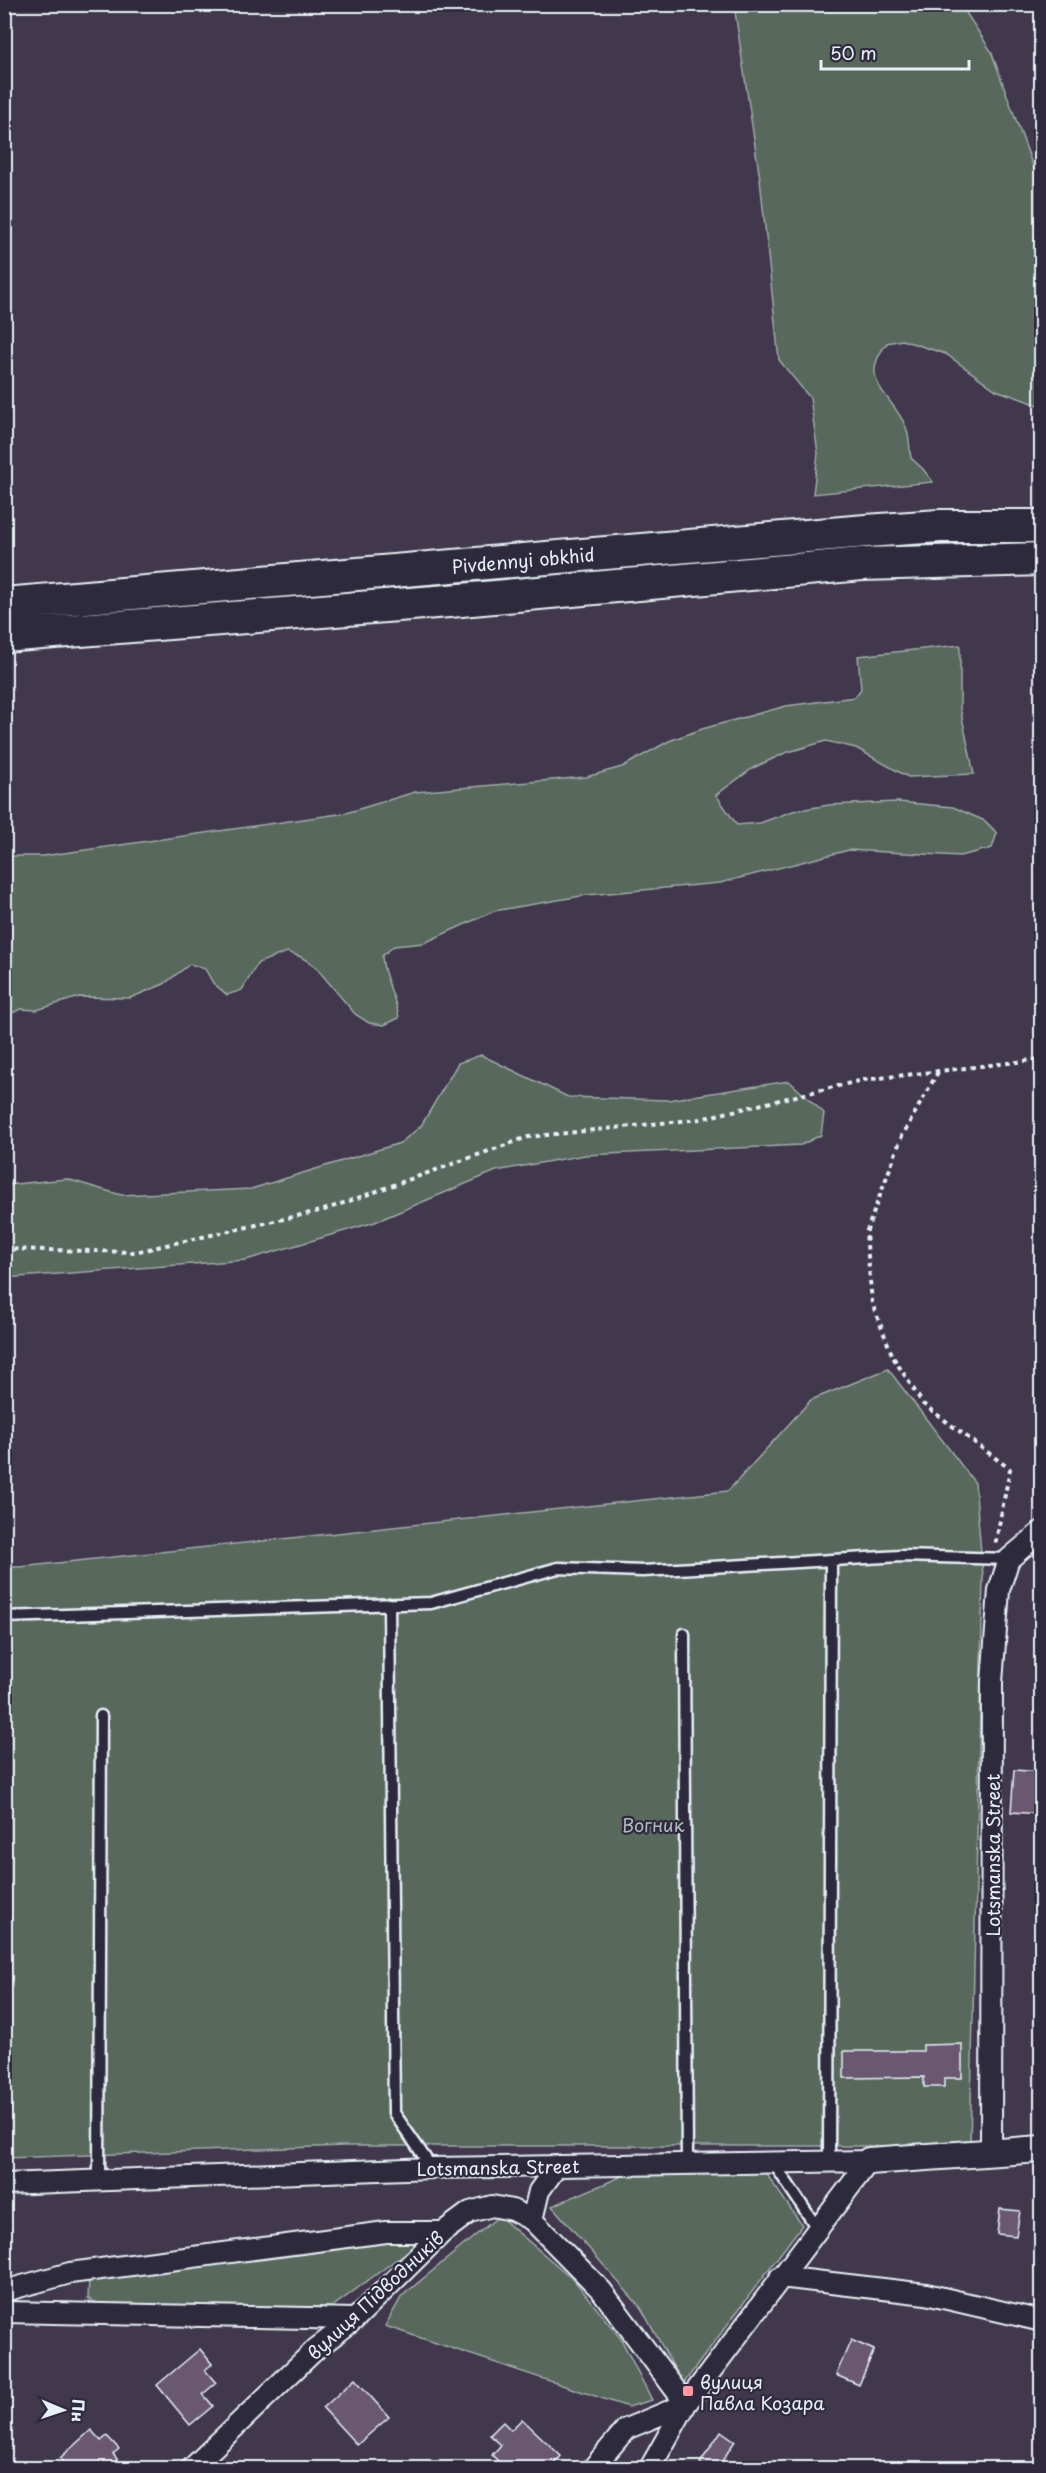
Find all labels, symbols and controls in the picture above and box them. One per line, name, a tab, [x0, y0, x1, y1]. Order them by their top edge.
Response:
scale bar	[821, 33, 970, 71]
text: 50 m	[830, 39, 877, 66]
street label: Pivdennyi obkhid	[451, 540, 595, 580]
street label: Lotsmanska Street	[979, 1774, 1006, 1936]
park label: Вогник	[622, 1811, 685, 1838]
street label: Lotsmanska Street	[416, 2152, 580, 2182]
street label: вулиця Підводників	[301, 2224, 449, 2366]
place label: вулиця Павла Козара	[700, 2368, 825, 2416]
north arrow	[33, 2380, 93, 2440]
marker: вулиця Павла Козара	[681, 2384, 695, 2398]
text: Пн	[67, 2399, 91, 2423]

